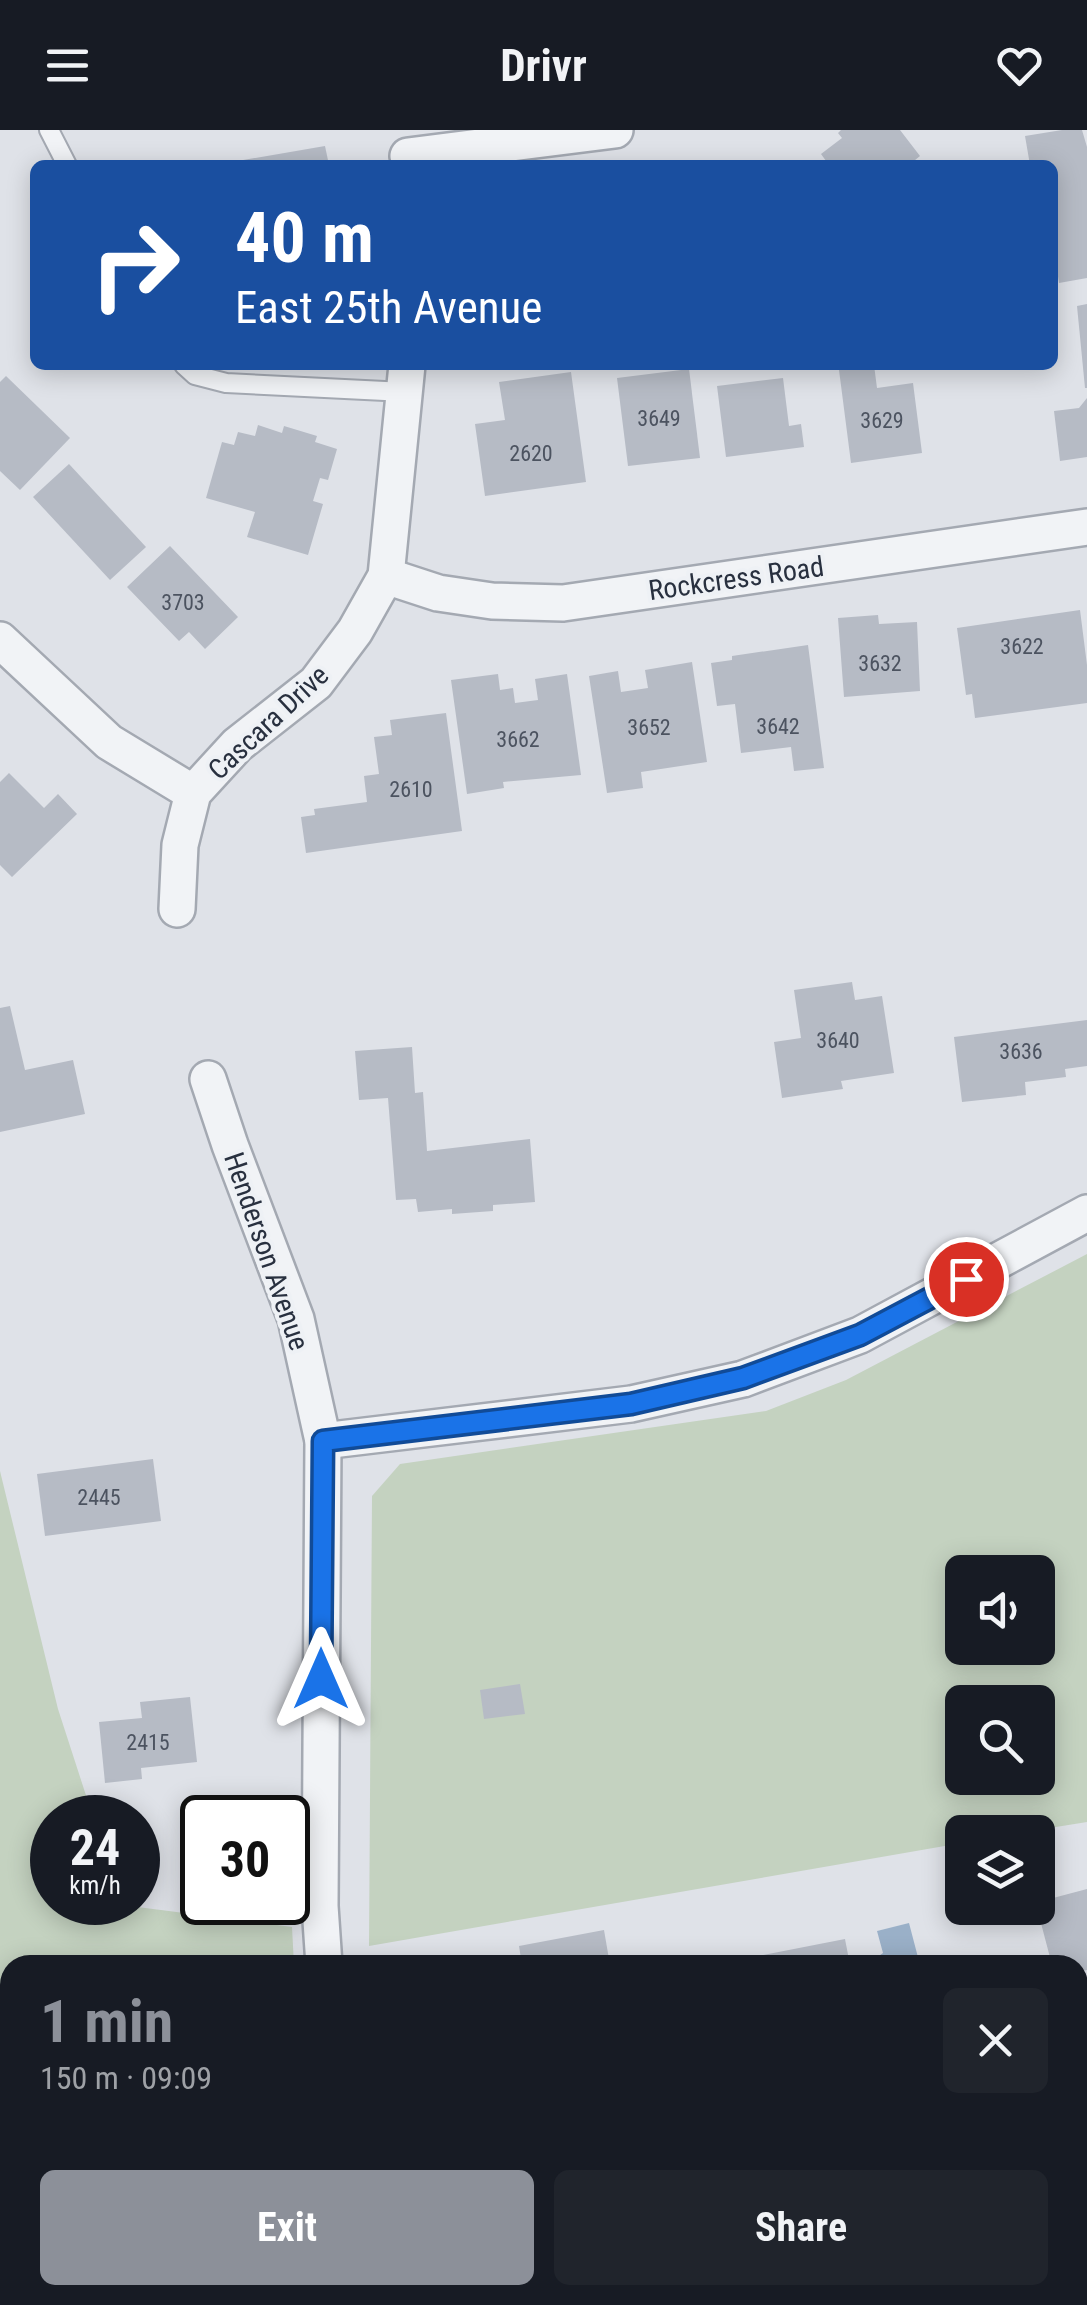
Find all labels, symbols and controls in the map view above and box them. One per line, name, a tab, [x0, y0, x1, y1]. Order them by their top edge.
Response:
icon: menu	[40, 38, 95, 93]
icon: heart	[992, 38, 1047, 93]
text: Drivr	[500, 39, 587, 92]
text: 40 m	[235, 197, 374, 279]
icon: right	[70, 200, 200, 330]
text: East 25th Avenue	[235, 281, 542, 334]
house number: 3649	[637, 406, 681, 431]
house number: 3629	[860, 408, 904, 433]
house number: 2620	[509, 441, 553, 466]
street label: Rockcress Road	[646, 550, 826, 607]
house number: 3703	[161, 590, 205, 615]
house number: 3622	[1000, 634, 1044, 659]
house number: 3632	[858, 651, 902, 676]
street label: Cascara Drive	[201, 658, 335, 786]
house number: 3642	[756, 714, 800, 739]
house number: 3652	[627, 715, 671, 740]
house number: 3662	[496, 727, 540, 752]
house number: 2610	[389, 777, 433, 802]
house number: 3640	[816, 1028, 860, 1053]
house number: 3636	[999, 1039, 1043, 1064]
street label: Henderson Avenue	[217, 1148, 316, 1354]
pin	[924, 1237, 1009, 1322]
icon: arrive	[939, 1252, 994, 1307]
house number: 2445	[77, 1485, 121, 1510]
map controls	[945, 1555, 1055, 1925]
button: sound	[945, 1555, 1055, 1665]
position arrow	[269, 1627, 373, 1731]
button: search	[945, 1685, 1055, 1795]
house number: 2415	[126, 1730, 170, 1755]
speed limit sign: 30	[180, 1795, 310, 1925]
button: layers	[945, 1815, 1055, 1925]
text: 24	[70, 1819, 120, 1877]
text: km/h	[69, 1871, 121, 1900]
text: 1 min	[40, 1986, 173, 2057]
button: close	[943, 1988, 1048, 2093]
text: 150 m · 09:09	[40, 2059, 212, 2097]
button: Exit	[40, 2170, 534, 2285]
button: Share	[554, 2170, 1048, 2285]

